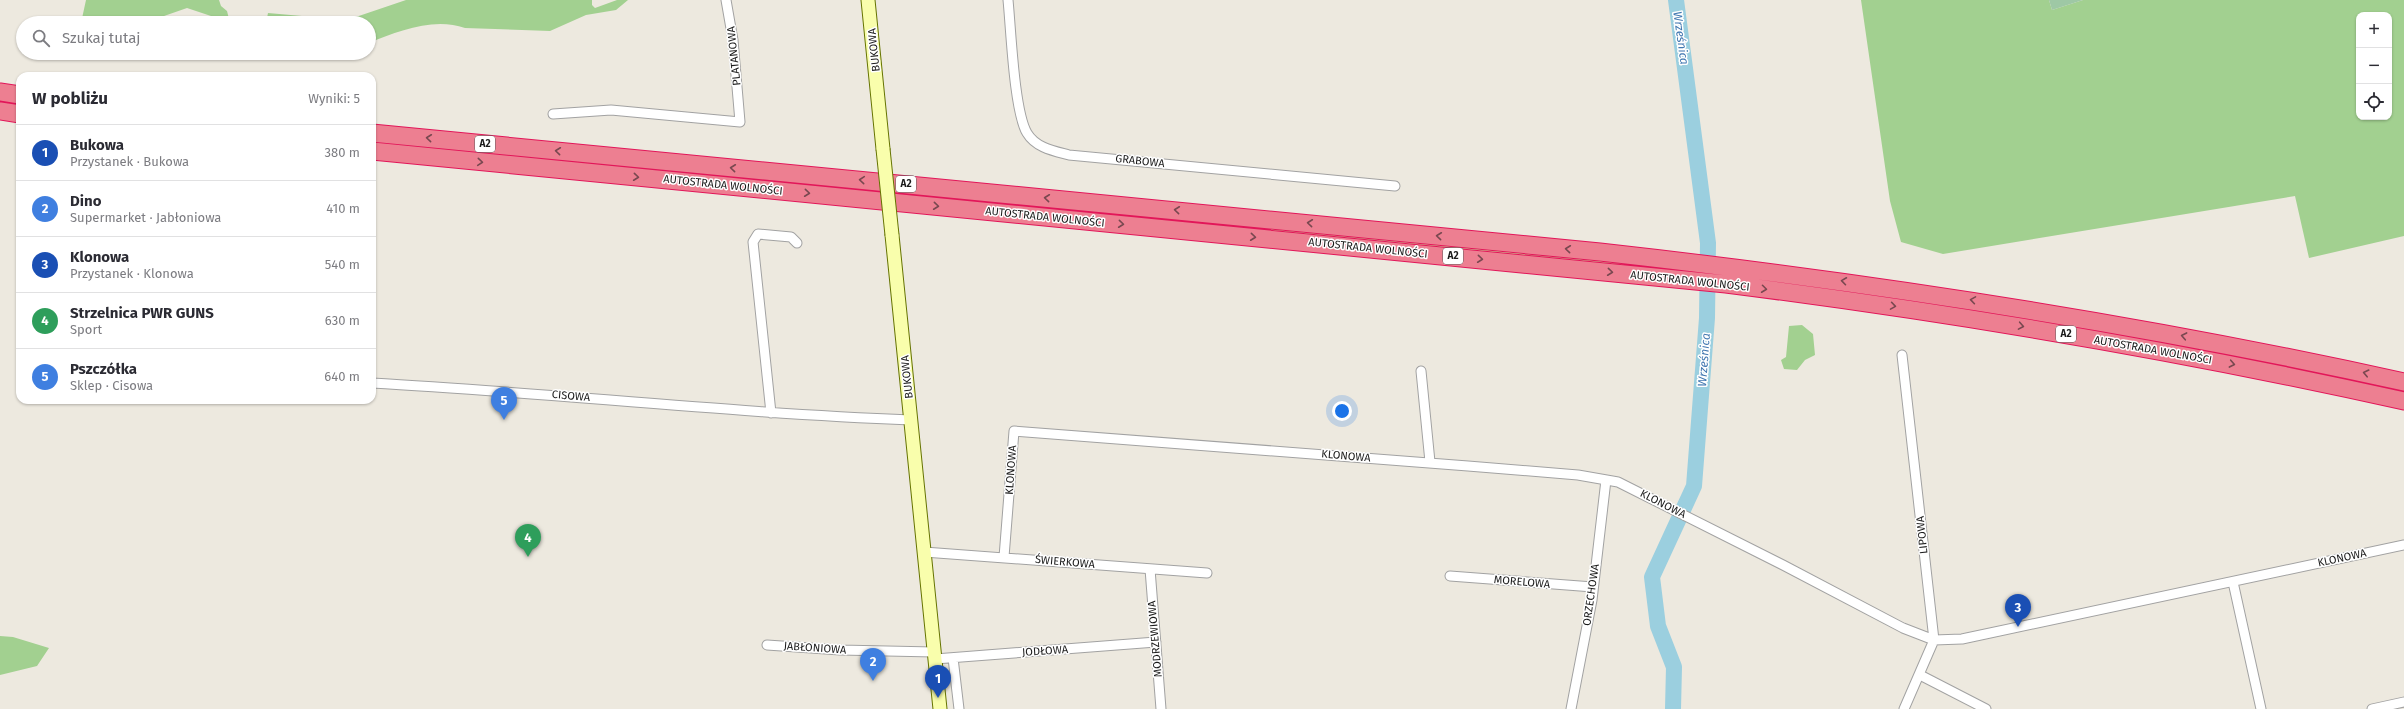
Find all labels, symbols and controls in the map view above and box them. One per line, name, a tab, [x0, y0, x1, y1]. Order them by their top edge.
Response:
water label: Wrześnica	[1670, 10, 1692, 66]
map controls	[2356, 12, 2392, 120]
button: +	[2356, 12, 2392, 48]
search box	[16, 16, 376, 60]
street label: PLATANOWA	[724, 25, 744, 86]
icon: search	[30, 27, 52, 49]
street label: BUKOWA	[865, 27, 883, 72]
text: Szukaj tutaj	[62, 29, 140, 47]
button: −	[2356, 48, 2392, 84]
button: locate	[2356, 84, 2392, 120]
text: W pobliżu	[32, 88, 108, 109]
text: Wyniki: 5	[308, 91, 360, 106]
one-way arrow	[426, 134, 432, 143]
text: Bukowa	[70, 136, 124, 154]
road number: A2	[475, 136, 495, 152]
text: 1	[42, 145, 48, 160]
text: 380 m	[325, 145, 360, 160]
one-way arrow	[555, 146, 561, 155]
street label: GRABOWA	[1115, 152, 1166, 170]
text: Przystanek · Bukowa	[70, 154, 189, 169]
one-way arrow	[477, 157, 484, 166]
one-way arrow	[730, 163, 736, 172]
street label: AUTOSTRADA WOLNOŚCI	[663, 171, 783, 198]
one-way arrow	[633, 172, 639, 181]
one-way arrow	[859, 176, 865, 185]
road number: A2	[896, 176, 916, 192]
one-way arrow	[804, 188, 810, 197]
text: Dino	[70, 192, 101, 210]
one-way arrow	[1044, 193, 1050, 202]
text: 2	[42, 201, 48, 216]
text: 410 m	[326, 201, 360, 216]
one-way arrow	[933, 201, 939, 210]
street label: AUTOSTRADA WOLNOŚCI	[985, 203, 1105, 230]
one-way arrow	[1174, 206, 1180, 215]
text: Supermarket · Jabłoniowa	[70, 210, 221, 225]
one-way arrow	[1118, 219, 1124, 228]
one-way arrow	[1307, 219, 1313, 228]
one-way arrow	[1250, 232, 1256, 241]
one-way arrow	[1436, 232, 1442, 241]
street label: AUTOSTRADA WOLNOŚCI	[1308, 234, 1428, 261]
one-way arrow	[1565, 245, 1571, 254]
text: Klonowa	[70, 248, 129, 266]
road number: A2	[1443, 248, 1463, 264]
one-way arrow	[1477, 254, 1483, 263]
text: 3	[42, 257, 48, 272]
text: 540 m	[325, 257, 360, 272]
text: Przystanek · Klonowa	[70, 266, 194, 281]
one-way arrow	[1607, 267, 1613, 276]
street label: AUTOSTRADA WOLNOŚCI	[1630, 267, 1750, 294]
one-way arrow	[1841, 277, 1847, 286]
one-way arrow	[1761, 284, 1767, 293]
one-way arrow	[1970, 296, 1976, 305]
one-way arrow	[1890, 301, 1896, 310]
text: Strzelnica PWR GUNS	[70, 304, 214, 322]
text: 4	[41, 313, 49, 328]
text: 630 m	[325, 313, 360, 328]
text: Sport	[70, 322, 102, 337]
one-way arrow	[2018, 322, 2025, 330]
road number: A2	[2056, 326, 2076, 342]
street label: AUTOSTRADA WOLNOŚCI	[2093, 332, 2213, 367]
water label: Wrześnica	[1695, 333, 1713, 387]
one-way arrow	[2181, 333, 2187, 341]
street label: BUKOWA	[898, 354, 916, 399]
text: Pszczółka	[70, 360, 137, 378]
one-way arrow	[2229, 360, 2235, 368]
text: 5	[42, 369, 48, 384]
text: 640 m	[324, 369, 360, 384]
one-way arrow	[2363, 370, 2369, 378]
text: Sklep · Cisowa	[70, 378, 153, 393]
pin: 5	[491, 387, 517, 420]
street label: CISOWA	[551, 388, 591, 404]
your location	[1332, 401, 1352, 421]
street label: KLONOWA	[1003, 444, 1019, 495]
street label: KLONOWA	[1321, 447, 1372, 465]
street label: KLONOWA	[1638, 487, 1689, 521]
street label: LIPOWA	[1913, 515, 1930, 555]
pin: 4	[515, 524, 541, 557]
street label: KLONOWA	[2316, 546, 2368, 570]
street label: ŚWIERKOWA	[1035, 552, 1096, 571]
street label: ORZECHOWA	[1580, 563, 1602, 627]
street label: MORELOWA	[1493, 573, 1551, 591]
pin: 3	[2005, 594, 2031, 627]
street label: MODRZEWIOWA	[1145, 600, 1165, 678]
street label: JABŁONIOWA	[783, 639, 848, 657]
street label: JODŁOWA	[1021, 643, 1069, 659]
pin: 2	[860, 648, 886, 681]
pin: 1	[925, 665, 951, 698]

